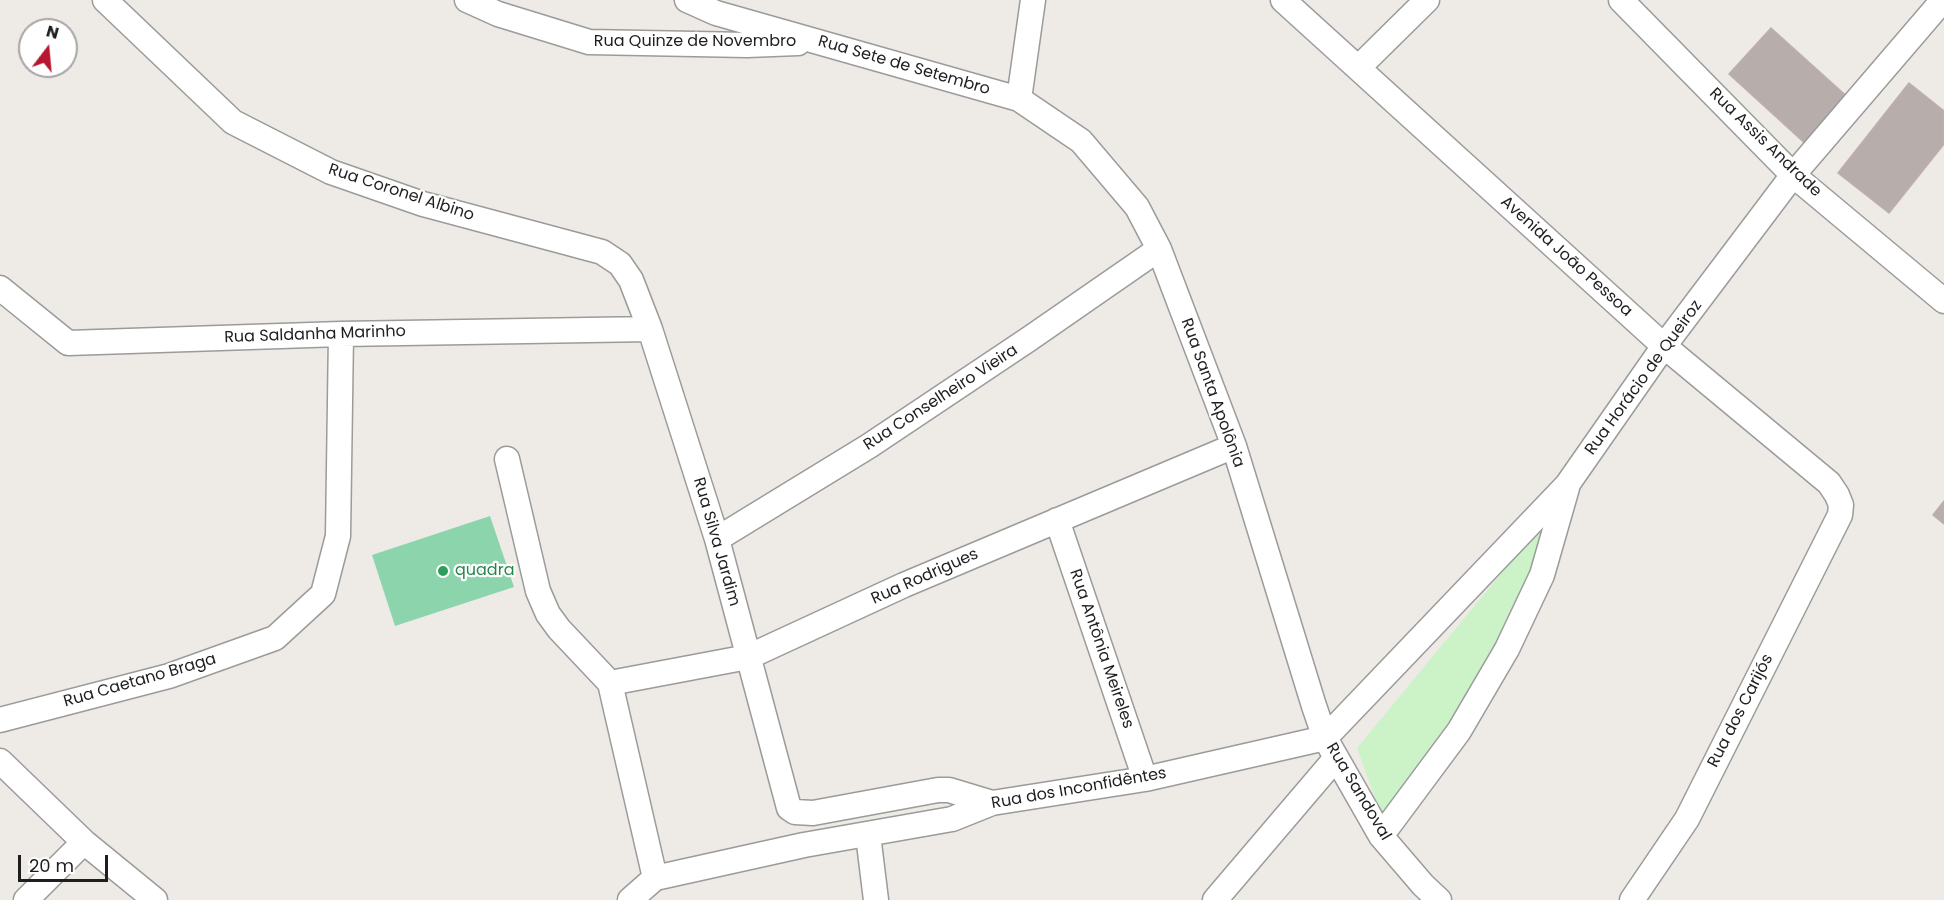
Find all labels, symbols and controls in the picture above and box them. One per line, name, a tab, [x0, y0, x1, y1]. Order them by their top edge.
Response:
north arrow	[18, 18, 78, 78]
text: N	[44, 19, 62, 45]
street label: Rua Quinze de Novembro	[594, 32, 796, 52]
street label: Rua Sete de Setembro	[816, 32, 992, 100]
street label: Rua Assis Andrade	[1705, 85, 1825, 201]
street label: Rua Coronel Albino	[326, 160, 476, 226]
street label: Avenida João Pessoa	[1496, 193, 1636, 321]
street label: Rua Horácio de Queiroz	[1581, 297, 1707, 459]
street label: Rua Santa Apolônia	[1176, 316, 1248, 470]
street label: Rua Saldanha Marinho	[224, 322, 406, 348]
street label: Rua Conselheiro Vieira	[860, 341, 1022, 455]
street label: Rua Silva Jardim	[688, 475, 744, 609]
street label: Rua Rodrigues	[869, 545, 981, 609]
place label: quadra	[455, 561, 514, 581]
marker: quadra	[436, 564, 450, 578]
street label: Rua Antônia Meireles	[1065, 567, 1137, 731]
street label: Rua Caetano Braga	[62, 650, 218, 712]
street label: Rua dos Carijós	[1704, 651, 1778, 771]
street label: Rua Sandoval	[1321, 740, 1395, 844]
street label: Rua dos Inconfidêntes	[990, 764, 1168, 814]
scale bar	[21, 843, 111, 881]
text: 20 m	[29, 853, 74, 878]

